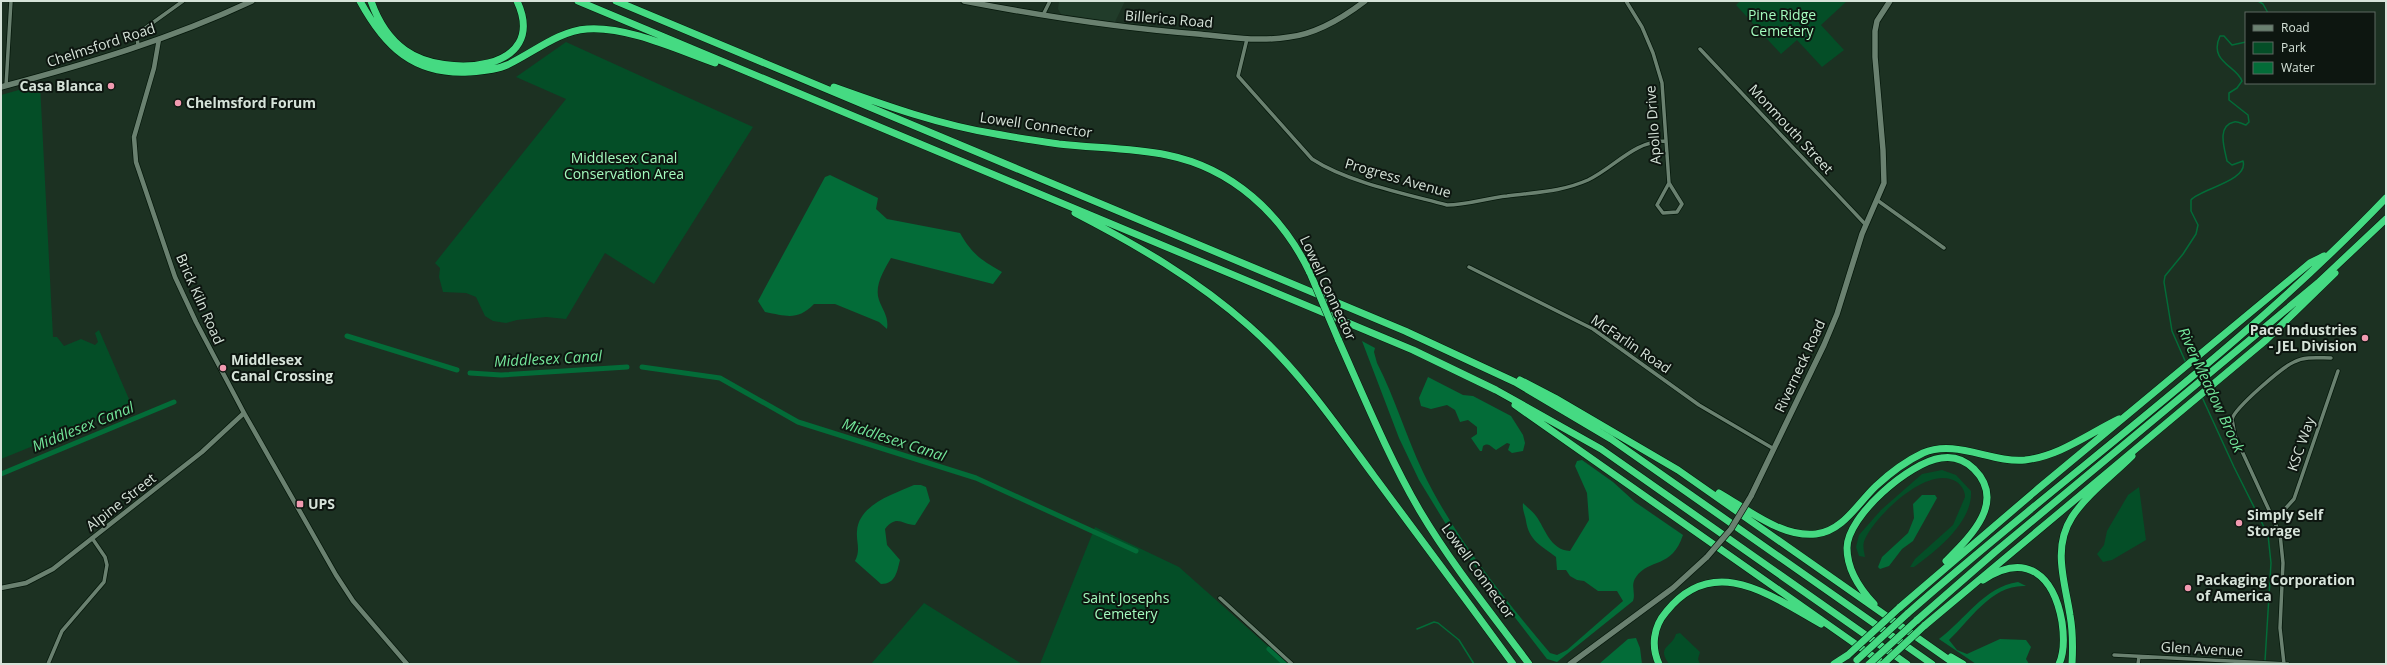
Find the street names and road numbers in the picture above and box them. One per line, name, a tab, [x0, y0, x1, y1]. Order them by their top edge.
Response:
street label: Billerica Road	[1124, 5, 1214, 32]
street label: Chelmsford Road	[44, 18, 157, 71]
street label: Monmouth Street	[1745, 80, 1838, 178]
street label: Apollo Drive	[1640, 85, 1665, 165]
street label: Lowell Connector	[979, 107, 1094, 142]
street label: Progress Avenue	[1343, 153, 1453, 202]
street label: Lowell Connector	[1296, 232, 1361, 343]
street label: Brick Kiln Road	[172, 250, 229, 347]
street label: McFarlin Road	[1588, 310, 1675, 377]
street label: Riverneck Road	[1770, 316, 1829, 415]
street label: KSC Way	[2282, 413, 2319, 474]
street label: Alpine Street	[82, 468, 160, 535]
street label: Lowell Connector	[1437, 519, 1520, 622]
street label: Glen Avenue	[2160, 637, 2244, 660]

